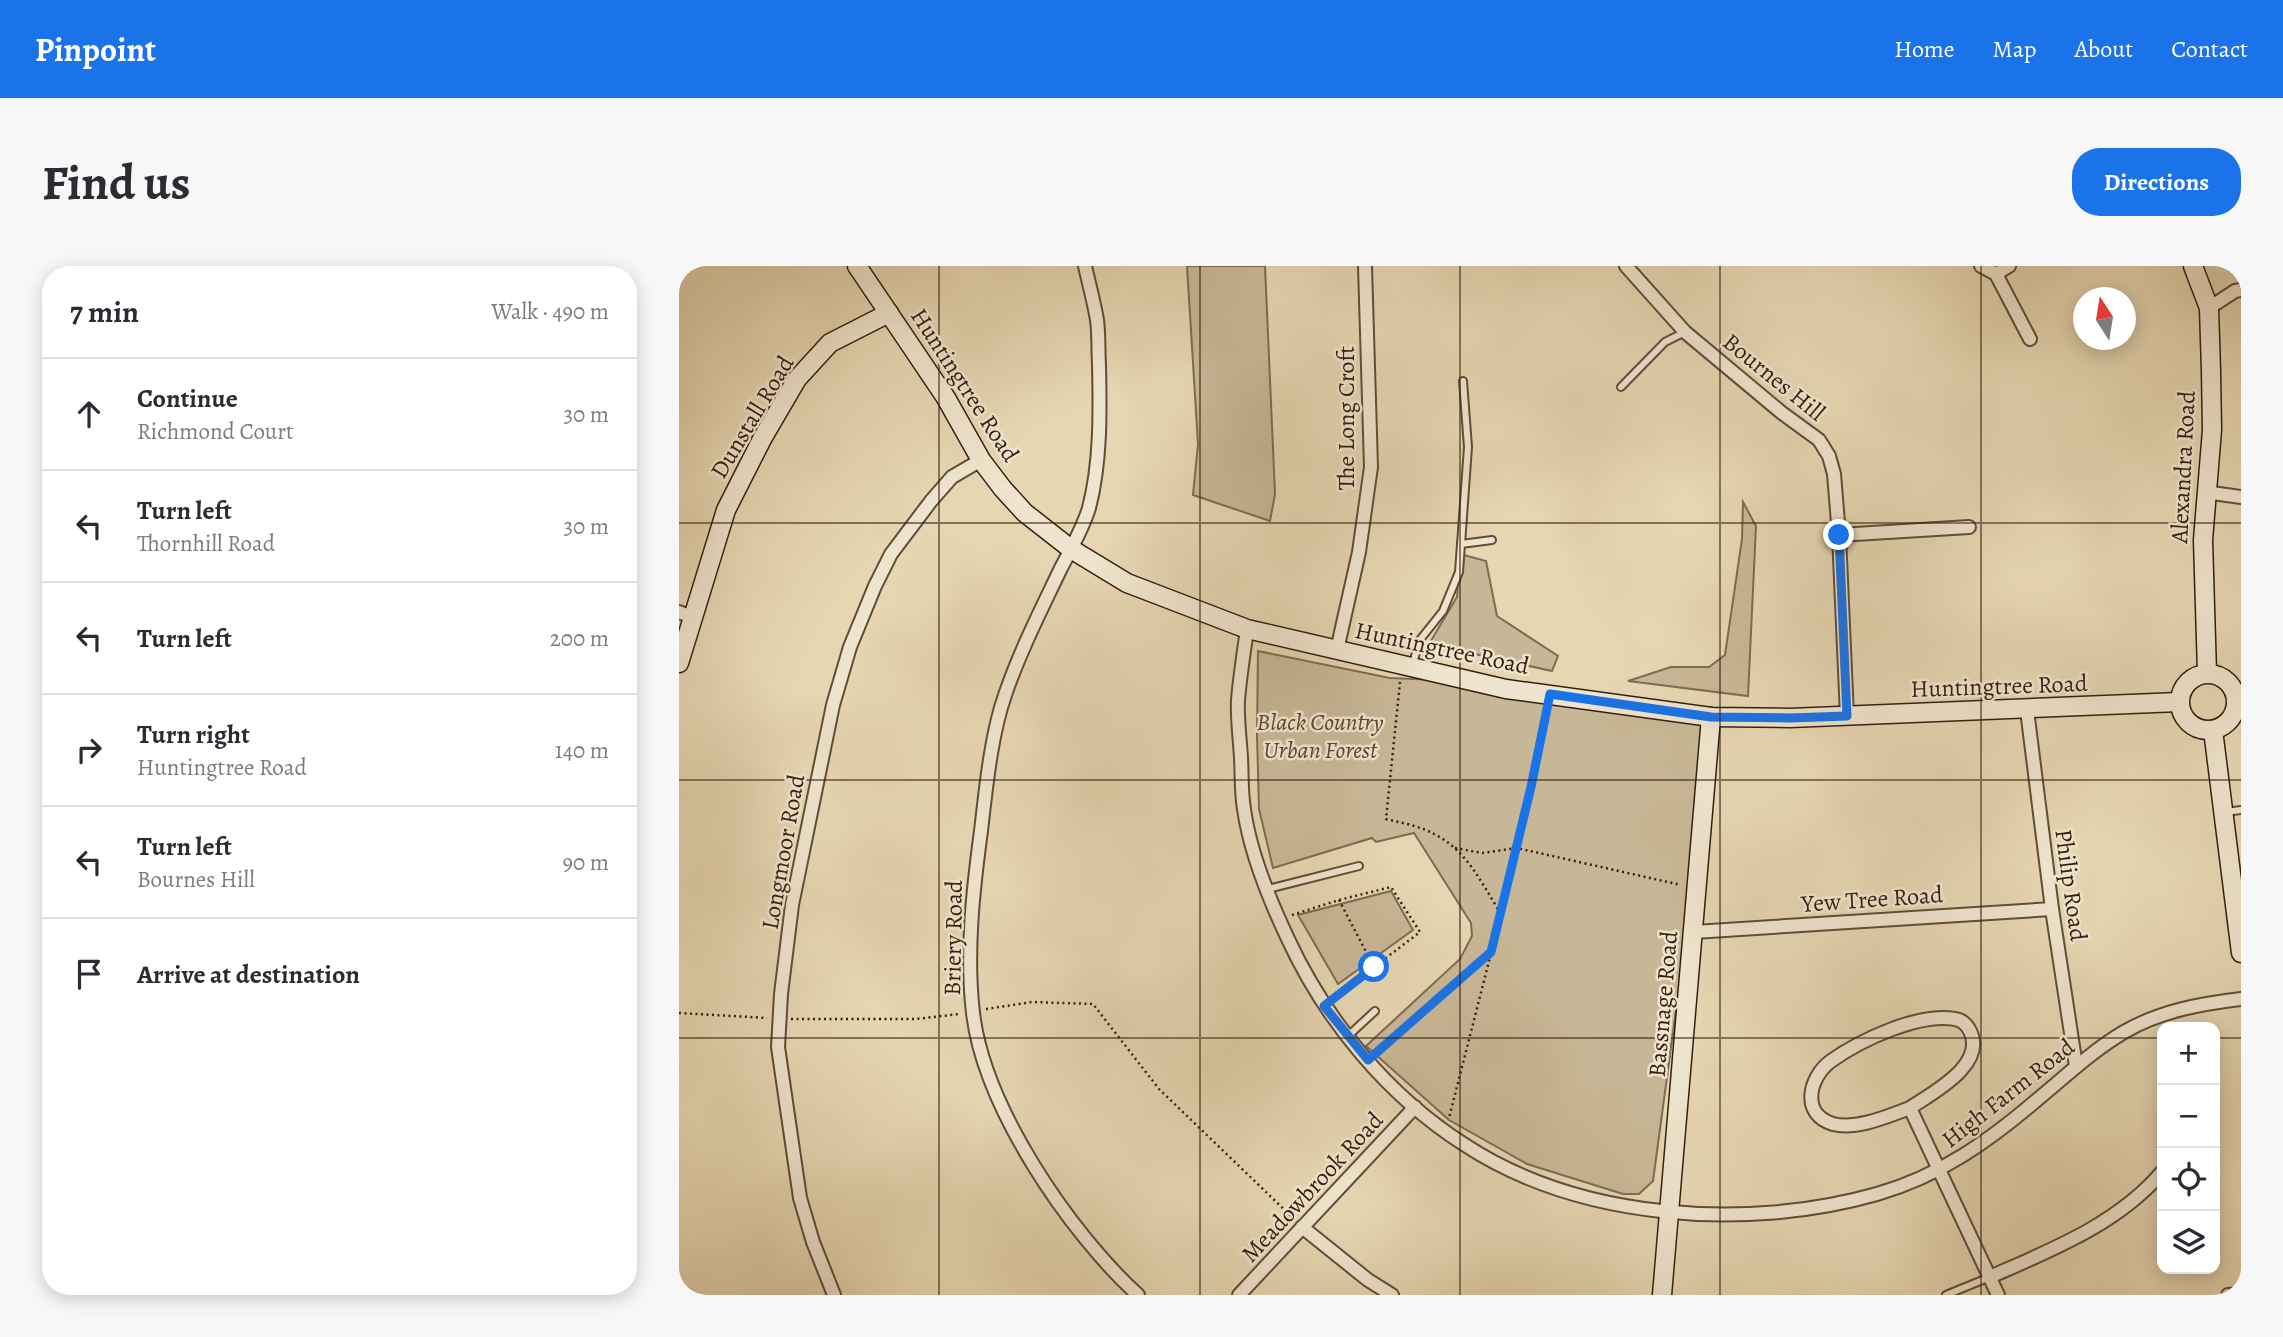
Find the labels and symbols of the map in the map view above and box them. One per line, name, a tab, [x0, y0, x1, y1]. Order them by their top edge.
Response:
north arrow	[2073, 287, 2136, 350]
street label: Huntingtree Road	[903, 302, 1027, 468]
street label: Bournes Hill	[1716, 326, 1832, 428]
street label: The Long Croft	[1330, 346, 1362, 490]
street label: Dunstall Road	[703, 349, 801, 484]
street label: Alexandra Road	[2163, 390, 2203, 545]
route end	[1823, 519, 1854, 550]
street label: Huntingtree Road	[1352, 614, 1532, 682]
street label: Huntingtree Road	[1910, 667, 2088, 705]
park label: Black Country Urban Forest	[1256, 706, 1384, 766]
street label: Longmoor Road	[754, 772, 812, 932]
street label: Philip Road	[2047, 827, 2095, 943]
street label: Yew Tree Road	[1799, 878, 1944, 920]
street label: Briery Road	[936, 880, 970, 996]
street label: Bassnage Road	[1641, 929, 1685, 1078]
route start	[1358, 951, 1389, 982]
street label: High Farm Road	[1935, 1031, 2081, 1155]
street label: Meadowbrook Road	[1234, 1105, 1390, 1269]

